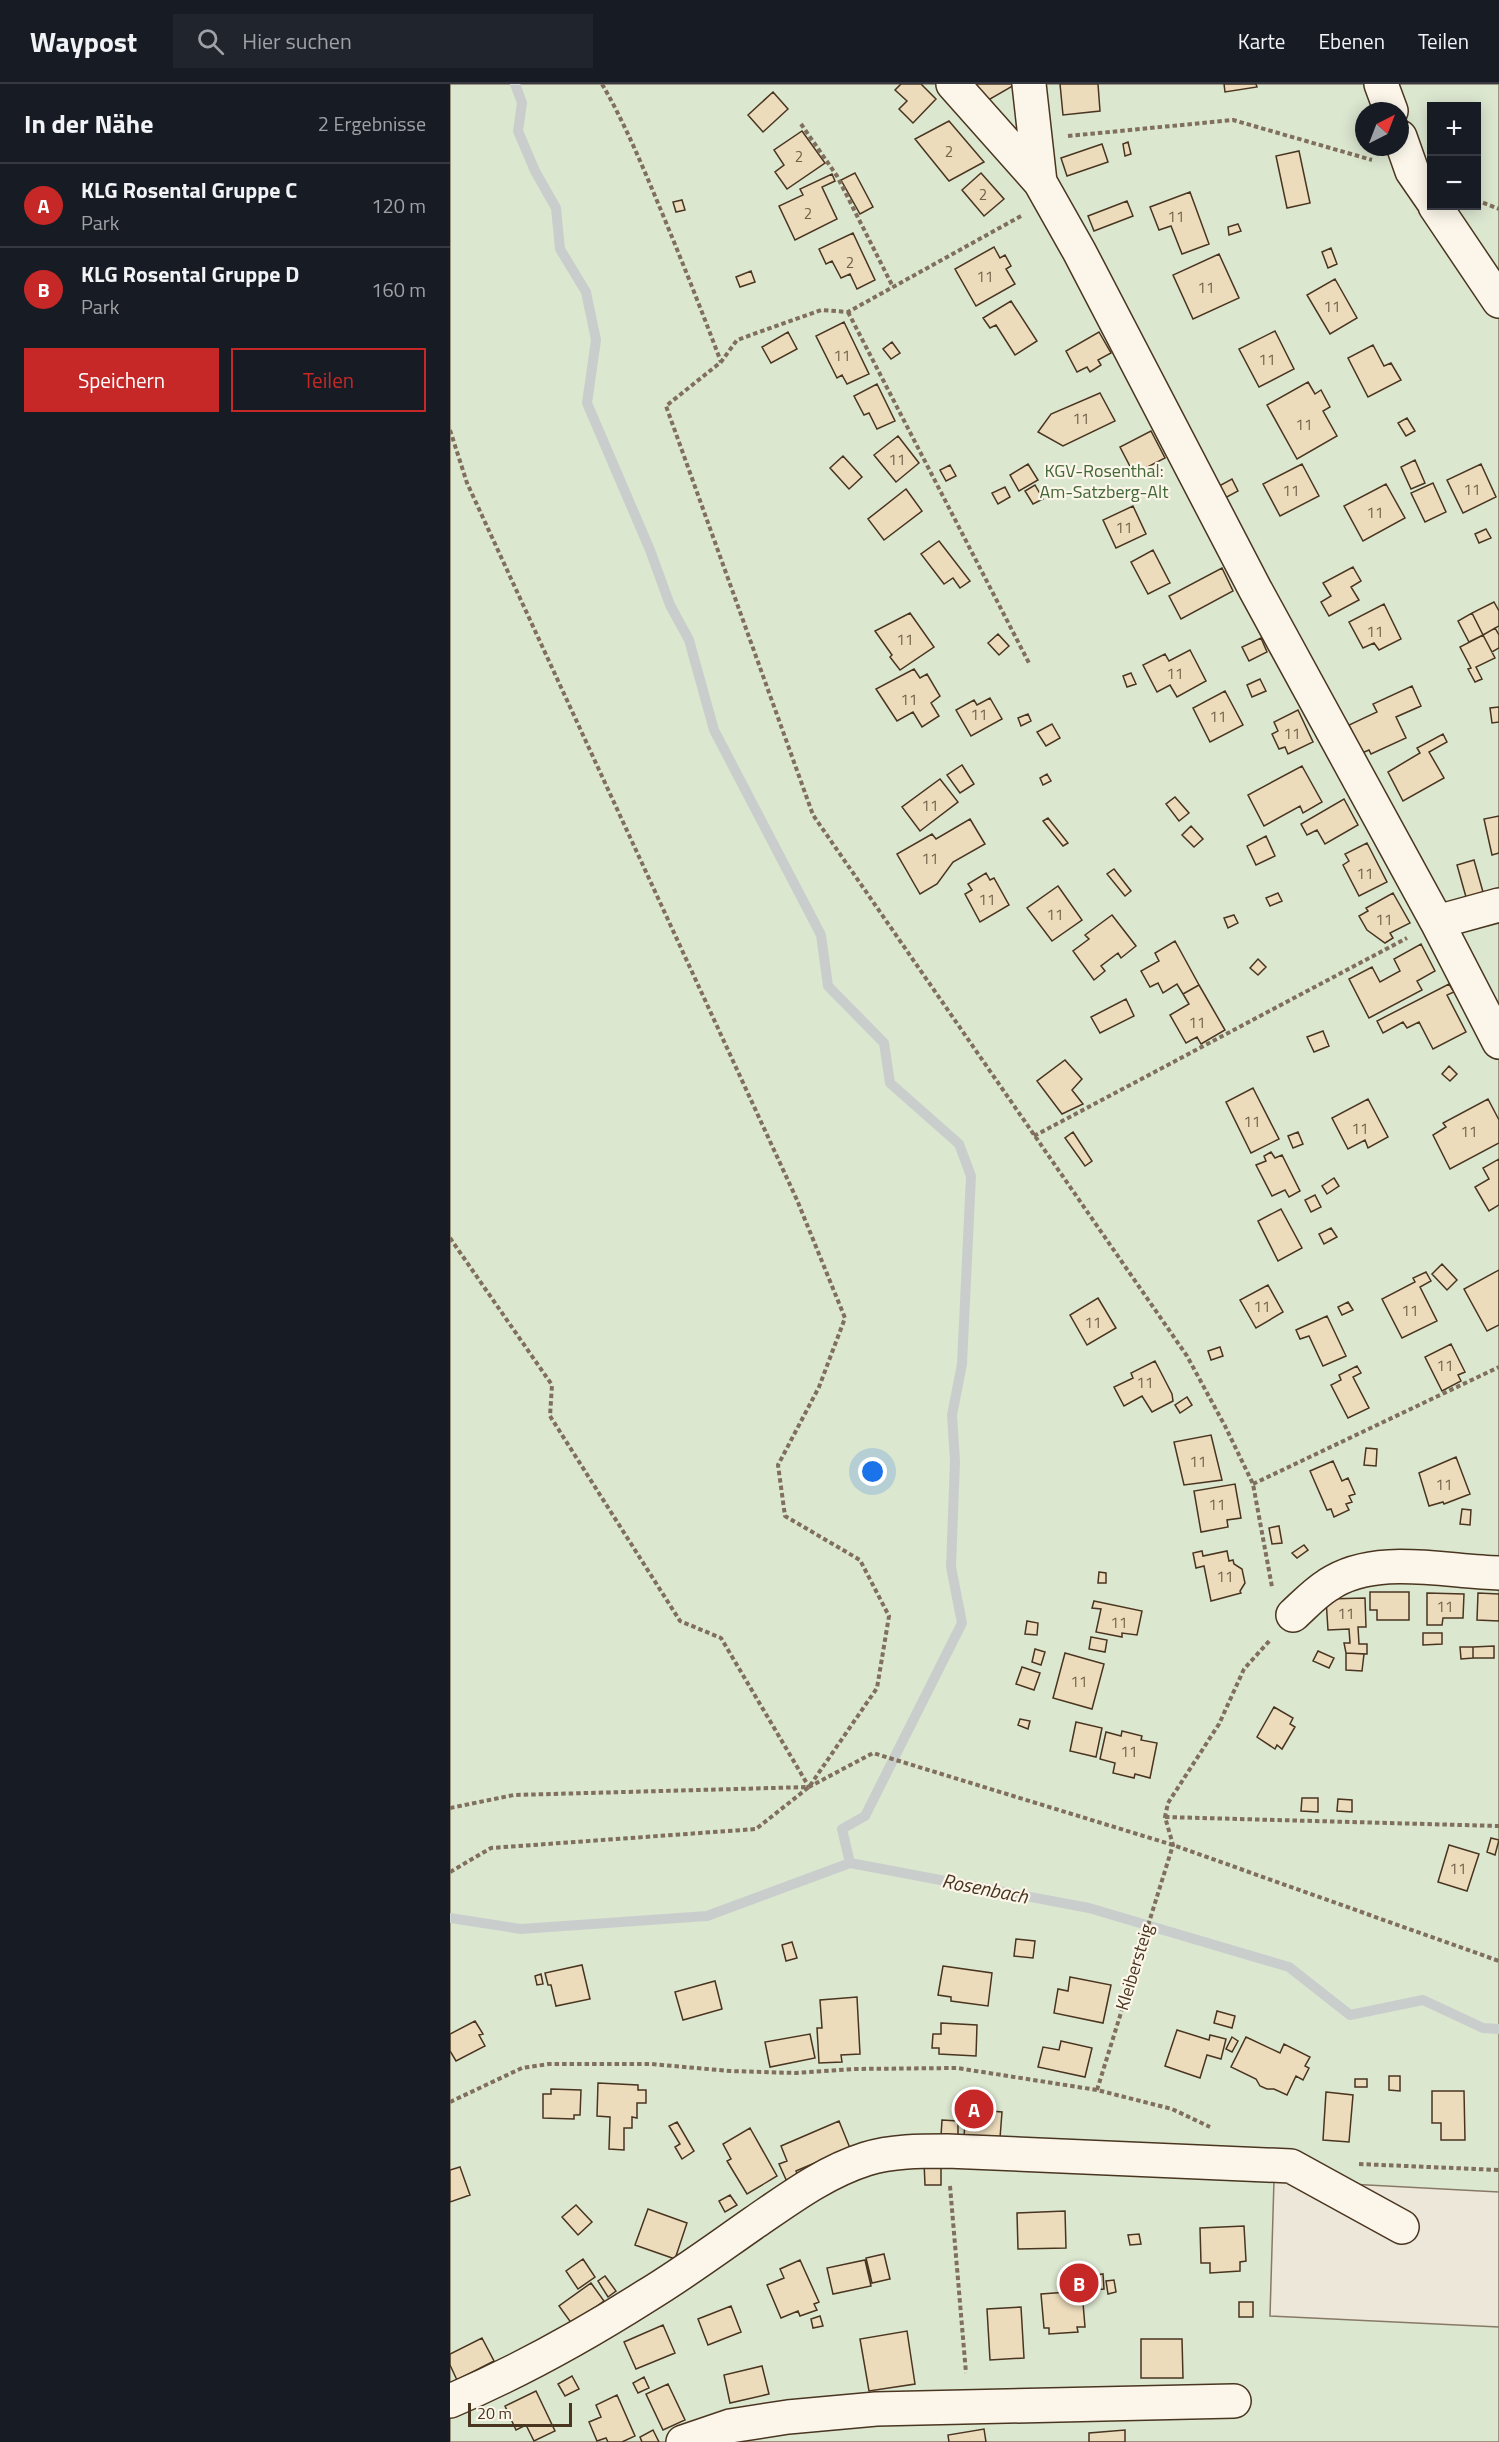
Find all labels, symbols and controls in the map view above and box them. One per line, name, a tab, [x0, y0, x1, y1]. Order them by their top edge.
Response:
search box	[173, 14, 593, 68]
text: Waypost	[30, 20, 137, 63]
text: Hier suchen	[242, 24, 352, 58]
icon: search	[194, 25, 227, 58]
text: Karte	[1238, 25, 1285, 57]
text: Ebenen	[1318, 25, 1385, 57]
text: Teilen	[1418, 25, 1469, 57]
north arrow	[1355, 102, 1409, 156]
map controls	[1427, 102, 1481, 210]
button: +	[1427, 102, 1481, 156]
text: In der Nähe	[24, 104, 153, 143]
text: 2 Ergebnisse	[318, 108, 426, 139]
house number: 2	[945, 140, 953, 163]
house number: 2	[795, 145, 803, 168]
button: −	[1427, 156, 1481, 210]
text: KLG Rosental Gruppe C	[81, 173, 297, 207]
house number: 2	[979, 183, 987, 206]
text: A	[37, 190, 50, 221]
text: 120 m	[371, 190, 426, 221]
house number: 2	[804, 202, 812, 225]
house number: 11	[1168, 205, 1184, 228]
text: Park	[81, 207, 119, 238]
house number: 2	[846, 251, 854, 274]
text: KLG Rosental Gruppe D	[81, 257, 299, 291]
house number: 11	[977, 265, 993, 288]
text: B	[37, 274, 50, 305]
text: 160 m	[371, 274, 426, 305]
house number: 11	[1198, 276, 1214, 299]
text: Park	[81, 291, 119, 322]
house number: 11	[1324, 295, 1340, 318]
house number: 11	[834, 344, 850, 367]
button: Speichern	[24, 348, 219, 412]
button: Teilen	[231, 348, 426, 412]
house number: 11	[1259, 348, 1275, 371]
house number: 11	[1073, 407, 1089, 430]
house number: 11	[1296, 413, 1312, 436]
house number: 11	[889, 448, 905, 471]
park label: KGV-Rosenthal: Am-Satzberg-Alt	[1039, 457, 1169, 505]
house number: 11	[1464, 478, 1480, 501]
house number: 11	[1283, 479, 1299, 502]
house number: 11	[1367, 501, 1383, 524]
house number: 11	[1116, 516, 1132, 539]
house number: 11	[1367, 620, 1383, 643]
house number: 11	[897, 628, 913, 651]
house number: 11	[1167, 662, 1183, 685]
house number: 11	[901, 688, 917, 711]
house number: 11	[971, 703, 987, 726]
house number: 11	[1210, 705, 1226, 728]
house number: 11	[1284, 722, 1300, 745]
house number: 11	[922, 794, 938, 817]
house number: 11	[922, 847, 938, 870]
house number: 11	[1357, 862, 1373, 885]
house number: 11	[979, 888, 995, 911]
house number: 11	[1047, 903, 1063, 926]
house number: 11	[1376, 908, 1392, 931]
house number: 11	[1189, 1011, 1205, 1034]
house number: 11	[1244, 1110, 1260, 1133]
house number: 11	[1352, 1117, 1368, 1140]
house number: 11	[1461, 1120, 1477, 1143]
house number: 11	[1254, 1295, 1270, 1318]
house number: 11	[1402, 1299, 1418, 1322]
house number: 11	[1085, 1311, 1101, 1334]
house number: 11	[1437, 1354, 1453, 1377]
house number: 11	[1137, 1371, 1153, 1394]
house number: 11	[1190, 1450, 1206, 1473]
your location	[858, 1457, 887, 1486]
house number: 11	[1436, 1473, 1452, 1496]
house number: 11	[1209, 1493, 1225, 1516]
house number: 11	[1217, 1565, 1233, 1588]
house number: 11	[1437, 1595, 1453, 1618]
house number: 11	[1338, 1602, 1354, 1625]
house number: 11	[1111, 1611, 1127, 1634]
house number: 11	[1071, 1670, 1087, 1693]
house number: 11	[1121, 1740, 1137, 1763]
house number: 11	[1450, 1857, 1466, 1880]
water label: Rosenbach	[939, 1864, 1032, 1912]
street label: Kleibersteig	[1108, 1920, 1160, 2014]
pin: A	[954, 2086, 994, 2132]
pin: B	[1060, 2260, 1098, 2306]
scale bar	[468, 2400, 572, 2428]
text: 20 m	[477, 2401, 512, 2425]

